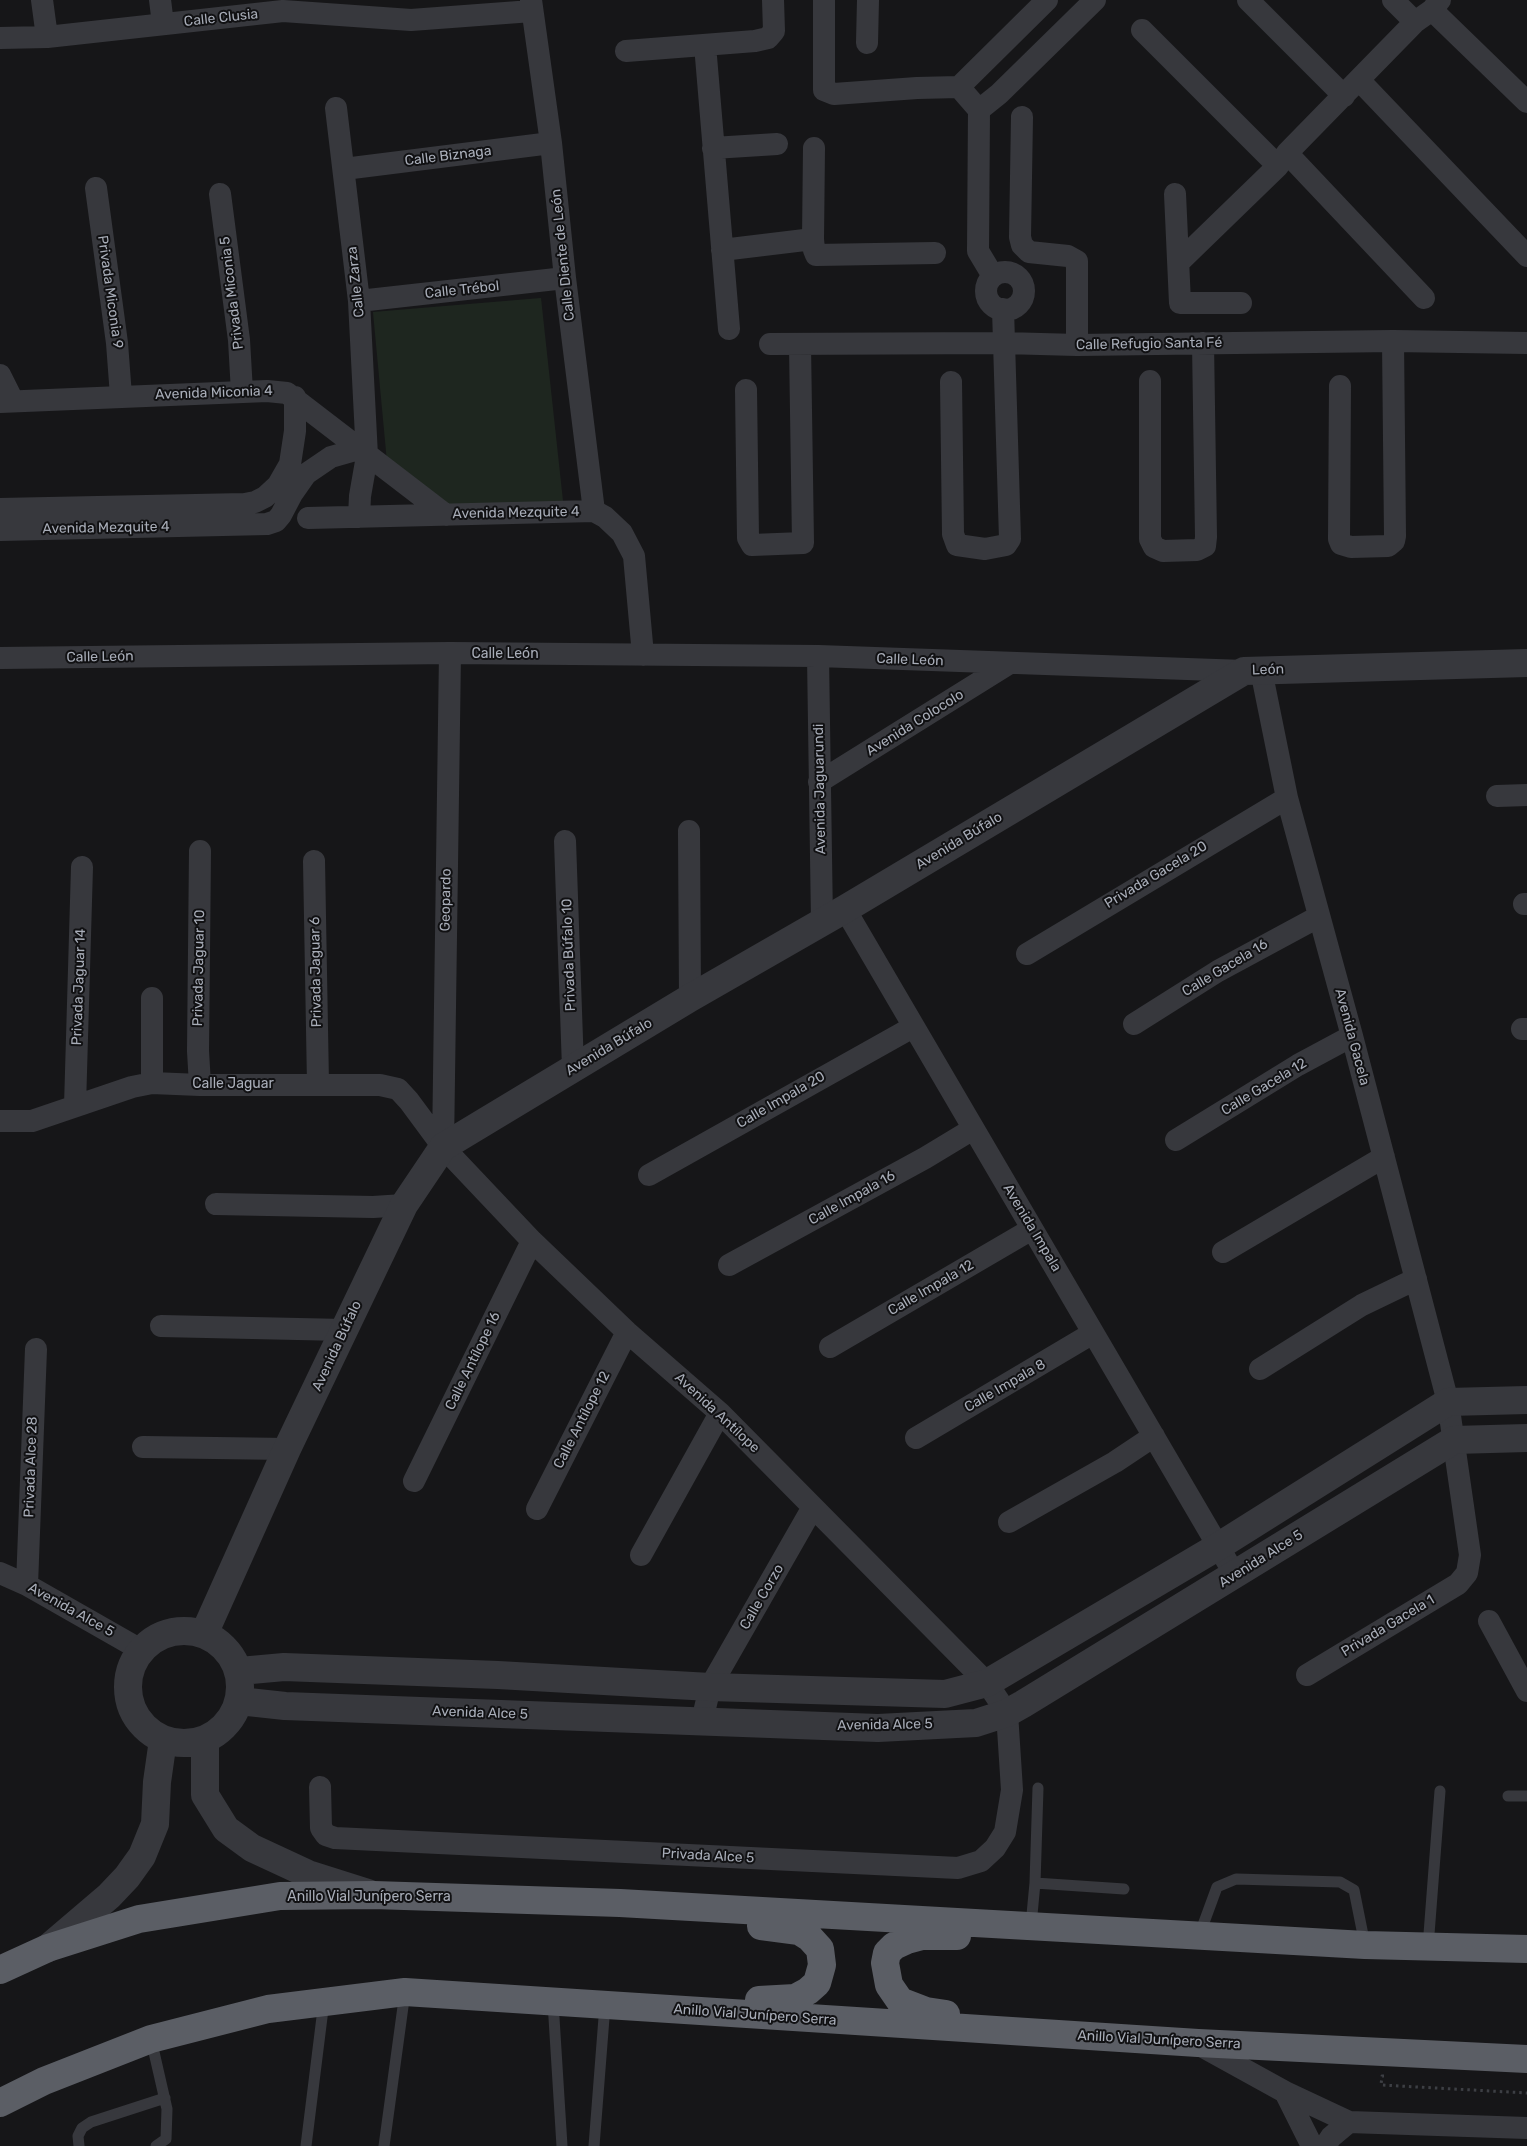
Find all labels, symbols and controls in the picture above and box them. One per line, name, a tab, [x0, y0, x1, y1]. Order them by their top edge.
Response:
street label: Calle Clusia	[183, 6, 259, 30]
street label: Calle Biznaga	[404, 142, 492, 170]
street label: Calle Diente de León	[548, 188, 578, 322]
street label: Privada Miconia 9	[94, 234, 126, 350]
street label: Privada Miconia 5	[217, 235, 247, 351]
street label: Calle Zarza	[344, 246, 368, 318]
street label: Calle Trébol	[424, 278, 500, 302]
street label: Calle Refugio Santa Fé	[1076, 334, 1222, 354]
street label: Avenida Miconia 4	[155, 383, 273, 403]
street label: Avenida Mezquite 4	[452, 503, 580, 523]
street label: Avenida Mezquite 4	[42, 518, 170, 538]
street label: Calle León	[471, 646, 539, 662]
street label: Calle León	[66, 648, 134, 666]
street label: Calle León	[876, 650, 944, 670]
street label: León	[1252, 661, 1284, 679]
street label: Avenida Colocolo	[863, 686, 967, 760]
street label: Avenida Jaguarundi	[810, 724, 830, 854]
street label: Avenida Búfalo	[913, 809, 1005, 873]
street label: Privada Gacela 20	[1102, 838, 1210, 912]
street label: Geopardo	[437, 868, 455, 932]
street label: Privada Búfalo 10	[559, 898, 579, 1012]
street label: Privada Jaguar 10	[190, 909, 208, 1027]
street label: Privada Jaguar 6	[307, 917, 325, 1027]
street label: Privada Jaguar 14	[69, 928, 89, 1046]
street label: Calle Gacela 16	[1179, 936, 1271, 1000]
street label: Avenida Gacela	[1331, 987, 1373, 1087]
street label: Avenida Búfalo	[563, 1015, 655, 1079]
street label: Calle Gacela 12	[1218, 1055, 1310, 1119]
street label: Calle Impala 20	[734, 1068, 828, 1132]
street label: Calle Jaguar	[192, 1076, 274, 1092]
street label: Calle Impala 16	[806, 1167, 898, 1229]
street label: Avenida Impala	[999, 1181, 1065, 1275]
street label: Calle Impala 12	[885, 1257, 977, 1319]
street label: Avenida Búfalo	[309, 1298, 365, 1394]
street label: Calle Antílope 16	[442, 1309, 504, 1413]
street label: Calle Impala 8	[961, 1356, 1049, 1416]
street label: Calle Antílope 12	[550, 1368, 614, 1472]
street label: Avenida Antílope	[671, 1369, 763, 1457]
street label: Privada Alce 28	[21, 1416, 41, 1518]
street label: Avenida Alce 5	[1216, 1527, 1306, 1591]
street label: Calle Corzo	[737, 1561, 787, 1633]
street label: Avenida Alce 5	[25, 1579, 117, 1641]
street label: Privada Gacela 1	[1338, 1592, 1438, 1660]
street label: Avenida Alce 5	[432, 1703, 528, 1723]
street label: Avenida Alce 5	[837, 1716, 933, 1734]
street label: Privada Alce 5	[661, 1845, 755, 1867]
street label: Anillo Vial Junípero Serra	[287, 1889, 451, 1905]
street label: Anillo Vial Junípero Serra	[673, 2001, 837, 2029]
street label: Anillo Vial Junípero Serra	[1077, 2027, 1241, 2053]

